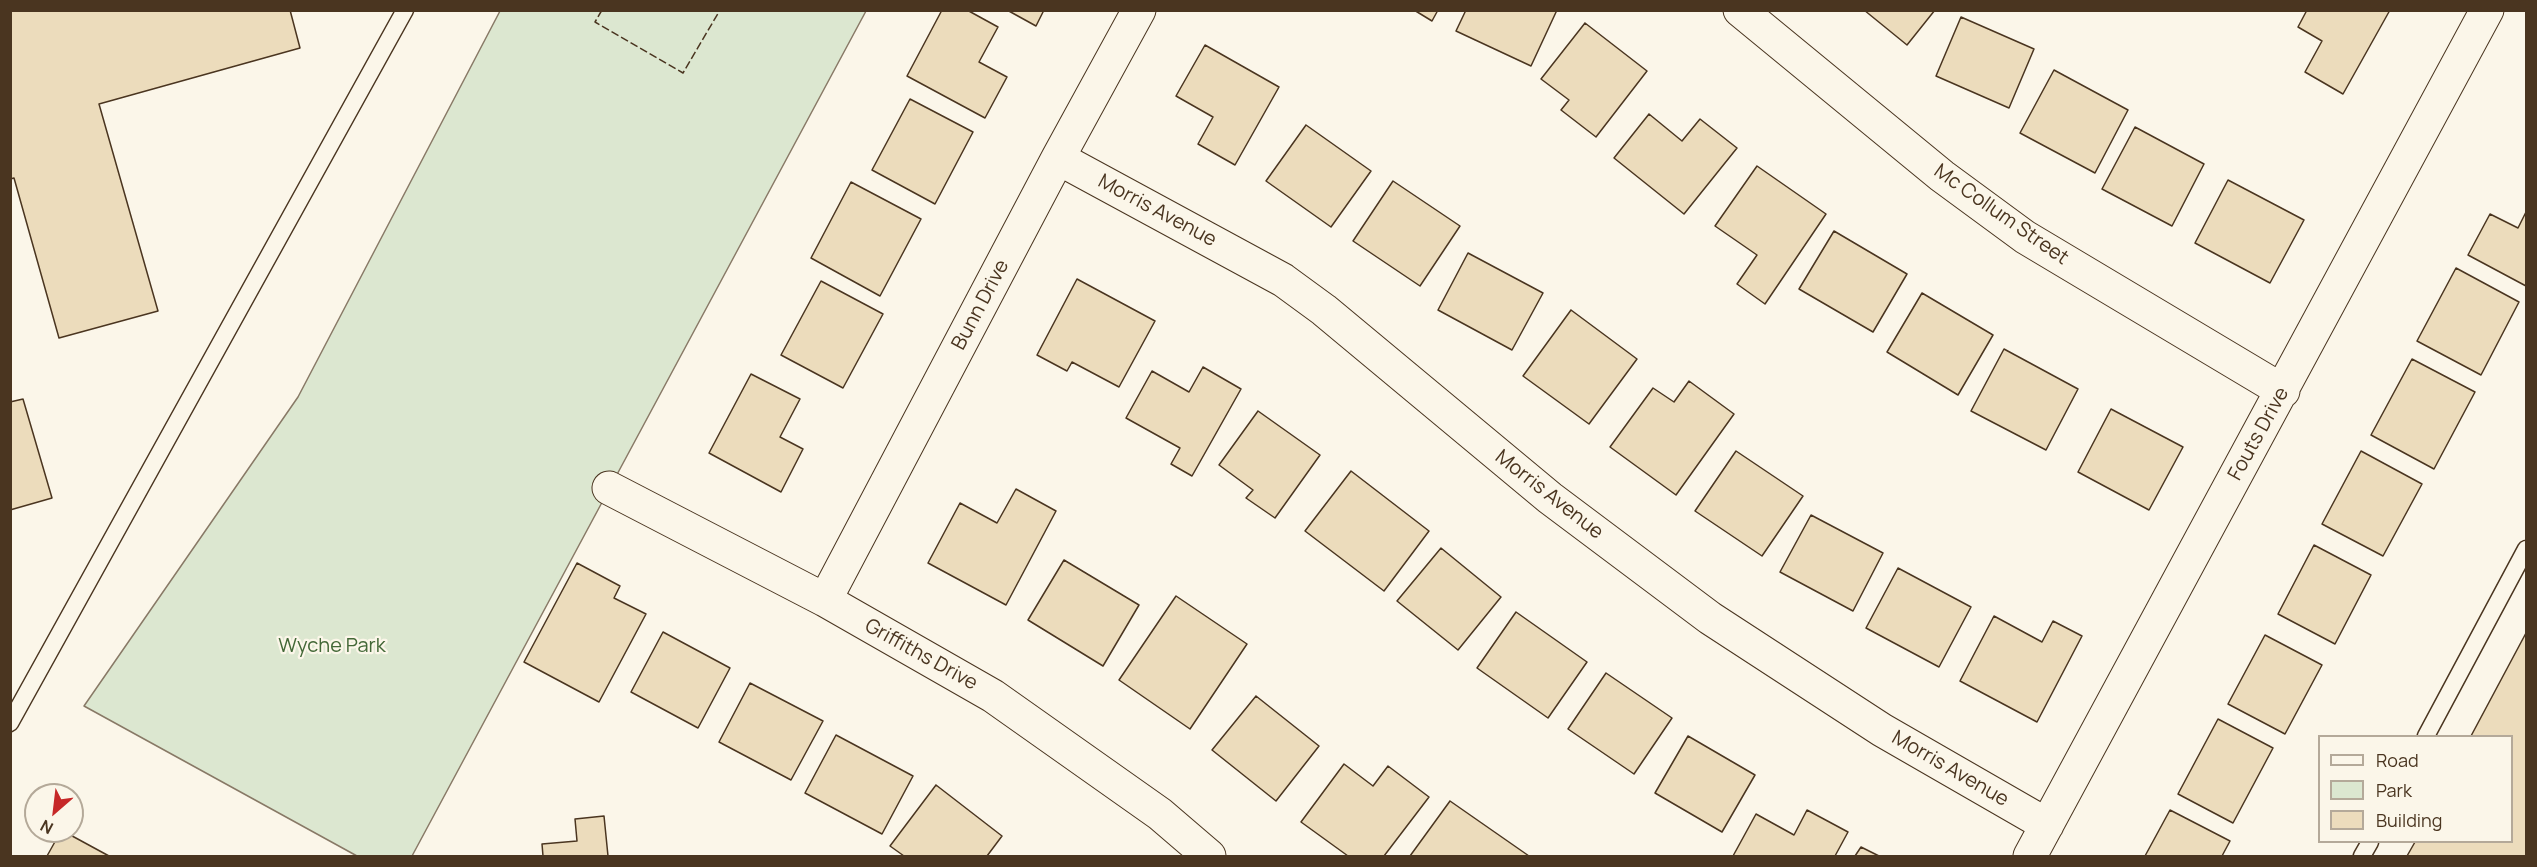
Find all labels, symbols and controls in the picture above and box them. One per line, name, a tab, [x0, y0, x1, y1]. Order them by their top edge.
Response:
street label: Mc Collum Street	[1929, 160, 2073, 270]
street label: Morris Avenue	[1094, 170, 1220, 252]
street label: Bunn Drive	[947, 256, 1015, 354]
street label: Fouts Drive	[2224, 383, 2294, 485]
street label: Morris Avenue	[1490, 445, 1608, 545]
street label: Griffiths Drive	[860, 614, 982, 696]
park label: Wyche Park	[278, 634, 386, 658]
street label: Morris Avenue	[1887, 726, 2013, 812]
legend	[2318, 735, 2513, 843]
text: Road	[2376, 748, 2419, 772]
text: Park	[2376, 778, 2412, 802]
north arrow	[24, 783, 84, 843]
text: Building	[2376, 808, 2442, 832]
text: N	[36, 815, 57, 840]

